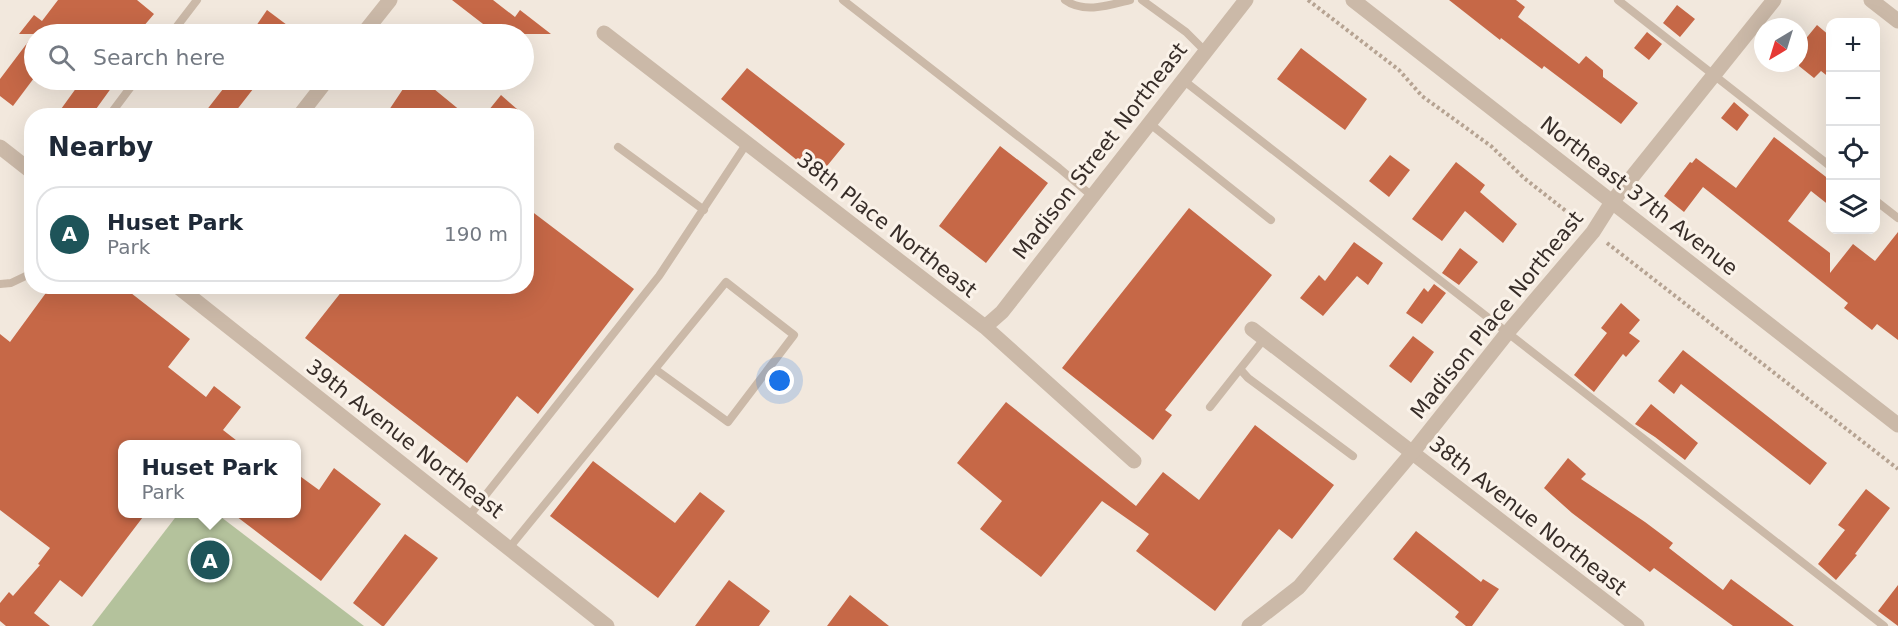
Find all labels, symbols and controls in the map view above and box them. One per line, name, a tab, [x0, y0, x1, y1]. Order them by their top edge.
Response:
north arrow	[1754, 18, 1808, 72]
map controls	[1826, 18, 1880, 234]
button: +	[1826, 18, 1880, 72]
search box	[24, 24, 534, 90]
street label: Madison Street Northeast	[1008, 38, 1192, 264]
icon: search	[45, 41, 78, 74]
text: Search here	[93, 45, 225, 70]
button: −	[1826, 72, 1880, 126]
street label: Northeast 37th Avenue	[1536, 112, 1742, 280]
button: locate	[1826, 126, 1880, 180]
text: Nearby	[48, 132, 153, 162]
street label: 38th Place Northeast	[792, 147, 982, 303]
button: layers	[1826, 180, 1880, 234]
street label: Madison Place Northeast	[1406, 206, 1588, 424]
text: Huset Park	[107, 210, 243, 235]
text: A	[62, 222, 77, 246]
text: 190 m	[444, 222, 508, 246]
text: Park	[107, 235, 150, 259]
street label: 39th Avenue Northeast	[302, 355, 508, 523]
your location	[765, 366, 794, 395]
street label: 38th Avenue Northeast	[1425, 432, 1631, 600]
popup	[118, 440, 301, 518]
text: Huset Park	[141, 455, 278, 480]
text: Park	[141, 480, 185, 504]
pin: A	[190, 538, 230, 582]

